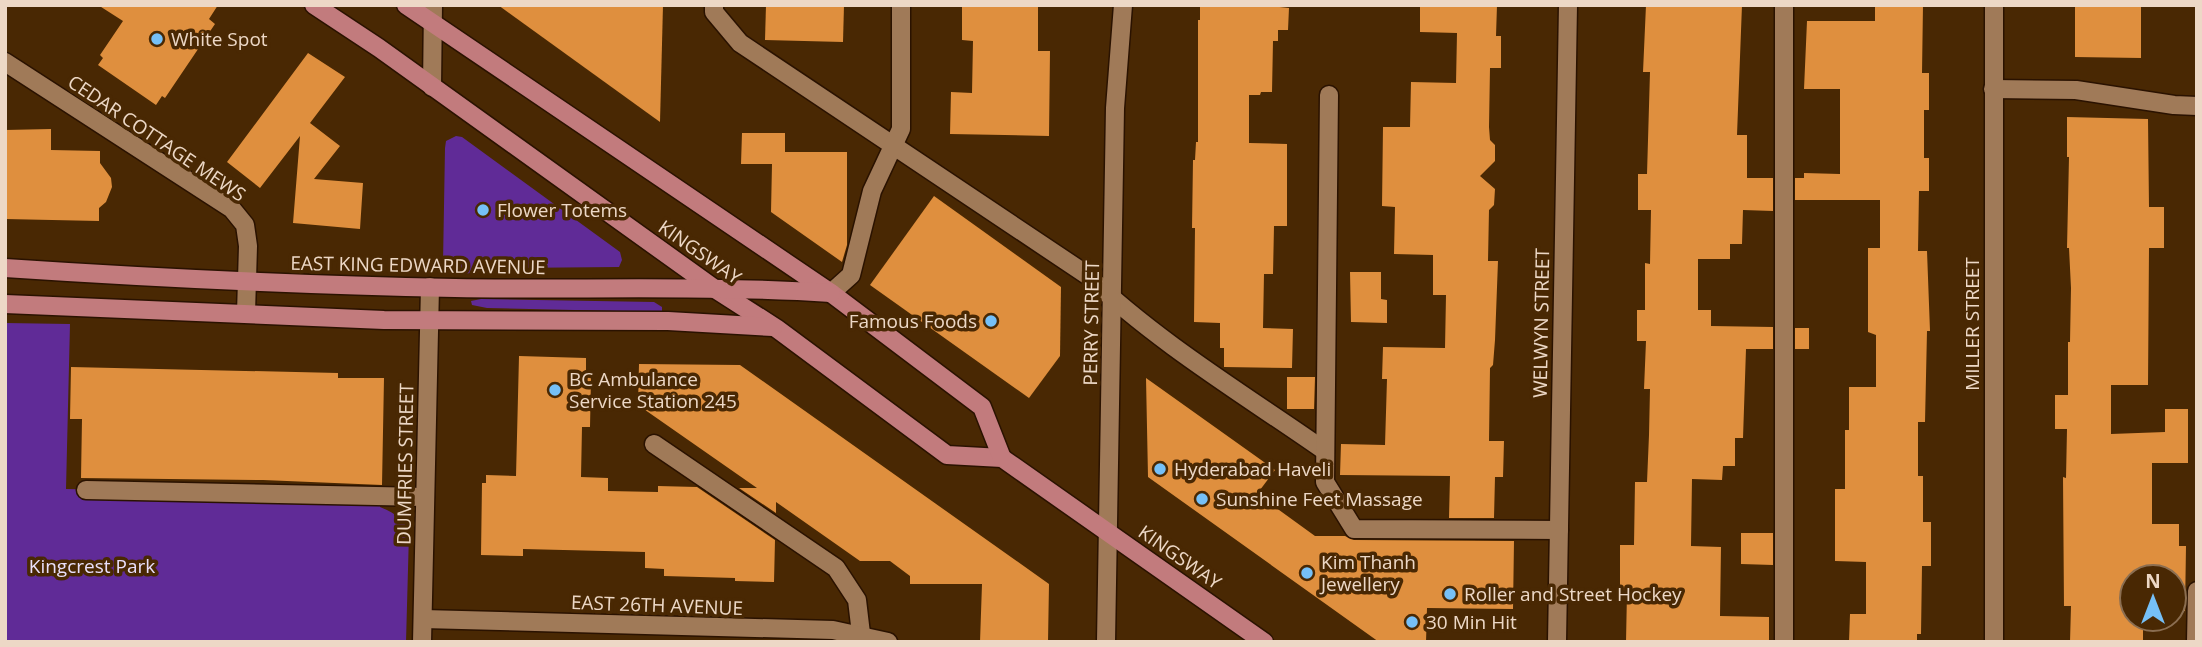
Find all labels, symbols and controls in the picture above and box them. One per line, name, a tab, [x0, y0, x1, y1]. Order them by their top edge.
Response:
place label: White Spot	[171, 26, 268, 52]
marker: White Spot	[149, 31, 165, 47]
street label: CEDAR COTTAGE MEWS	[63, 69, 251, 207]
place label: Flower Totems	[497, 197, 627, 223]
marker: Flower Totems	[475, 202, 491, 218]
street label: KINGSWAY	[653, 214, 747, 290]
street label: WELWYN STREET	[1527, 247, 1555, 398]
street label: EAST KING EDWARD AVENUE	[290, 250, 546, 280]
street label: MILLER STREET	[1959, 257, 1985, 391]
street label: PERRY STREET	[1077, 260, 1105, 386]
place label: Famous Foods	[849, 308, 977, 334]
marker: Famous Foods	[983, 313, 999, 329]
place label: BC Ambulance Service Station 245	[569, 366, 737, 414]
street label: DUMFRIES STREET	[391, 382, 419, 545]
marker: BC Ambulance Service Station 245	[547, 382, 563, 398]
place label: Hyderabad Haveli	[1174, 456, 1331, 482]
marker: Hyderabad Haveli	[1152, 461, 1168, 477]
place label: Sunshine Feet Massage	[1216, 486, 1423, 512]
marker: Sunshine Feet Massage	[1194, 491, 1210, 507]
street label: KINGSWAY	[1133, 519, 1227, 595]
place label: Kim Thanh Jewellery	[1319, 549, 1416, 597]
park label: Kingcrest Park	[29, 553, 155, 579]
north arrow	[2118, 563, 2188, 633]
marker: Kim Thanh Jewellery	[1299, 565, 1315, 581]
text: N	[2145, 568, 2161, 594]
place label: Roller and Street Hockey	[1464, 581, 1682, 607]
marker: Roller and Street Hockey	[1442, 586, 1458, 602]
street label: EAST 26TH AVENUE	[571, 589, 743, 621]
place label: 30 Min Hit	[1426, 609, 1517, 635]
marker: 30 Min Hit	[1404, 614, 1420, 630]

